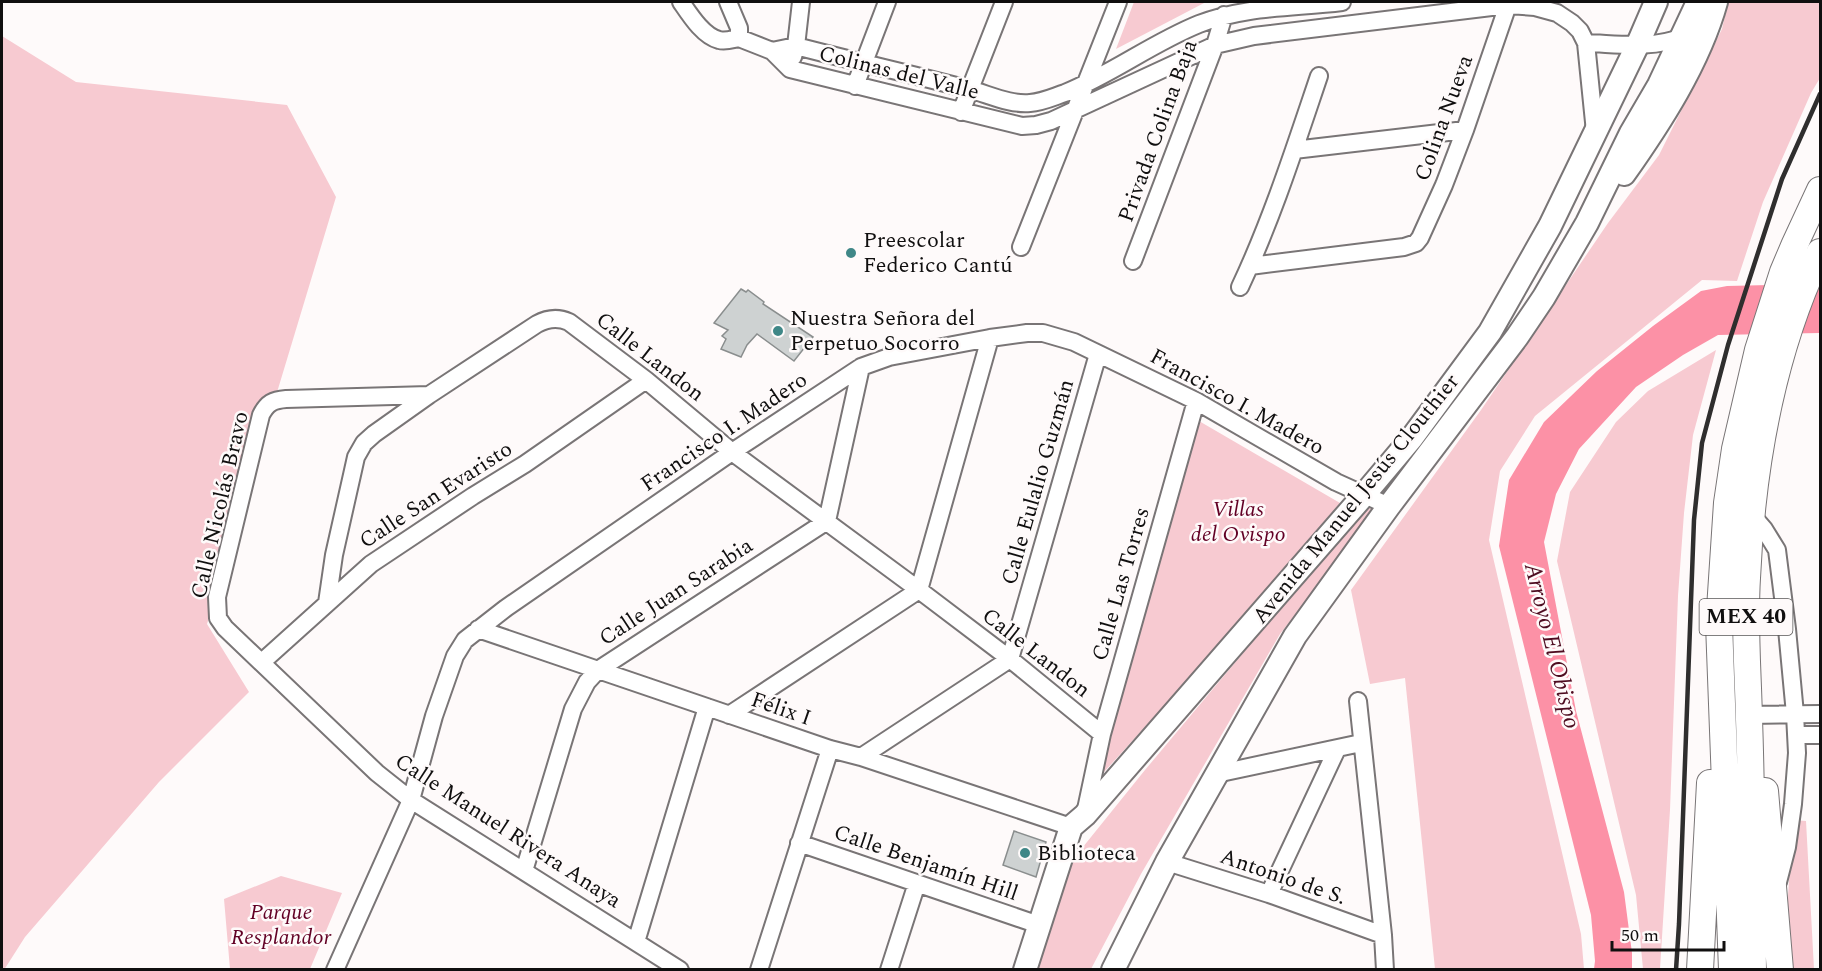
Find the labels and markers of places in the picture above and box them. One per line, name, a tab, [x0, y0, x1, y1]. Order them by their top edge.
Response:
place label: Preescolar Federico Cantú	[863, 224, 1013, 282]
marker: Preescolar Federico Cantú	[844, 246, 858, 260]
place label: Nuestra Señora del Perpetuo Socorro	[790, 302, 975, 360]
marker: Nuestra Señora del Perpetuo Socorro	[771, 324, 785, 338]
place label: Biblioteca	[1037, 837, 1136, 870]
marker: Biblioteca	[1018, 846, 1032, 860]

